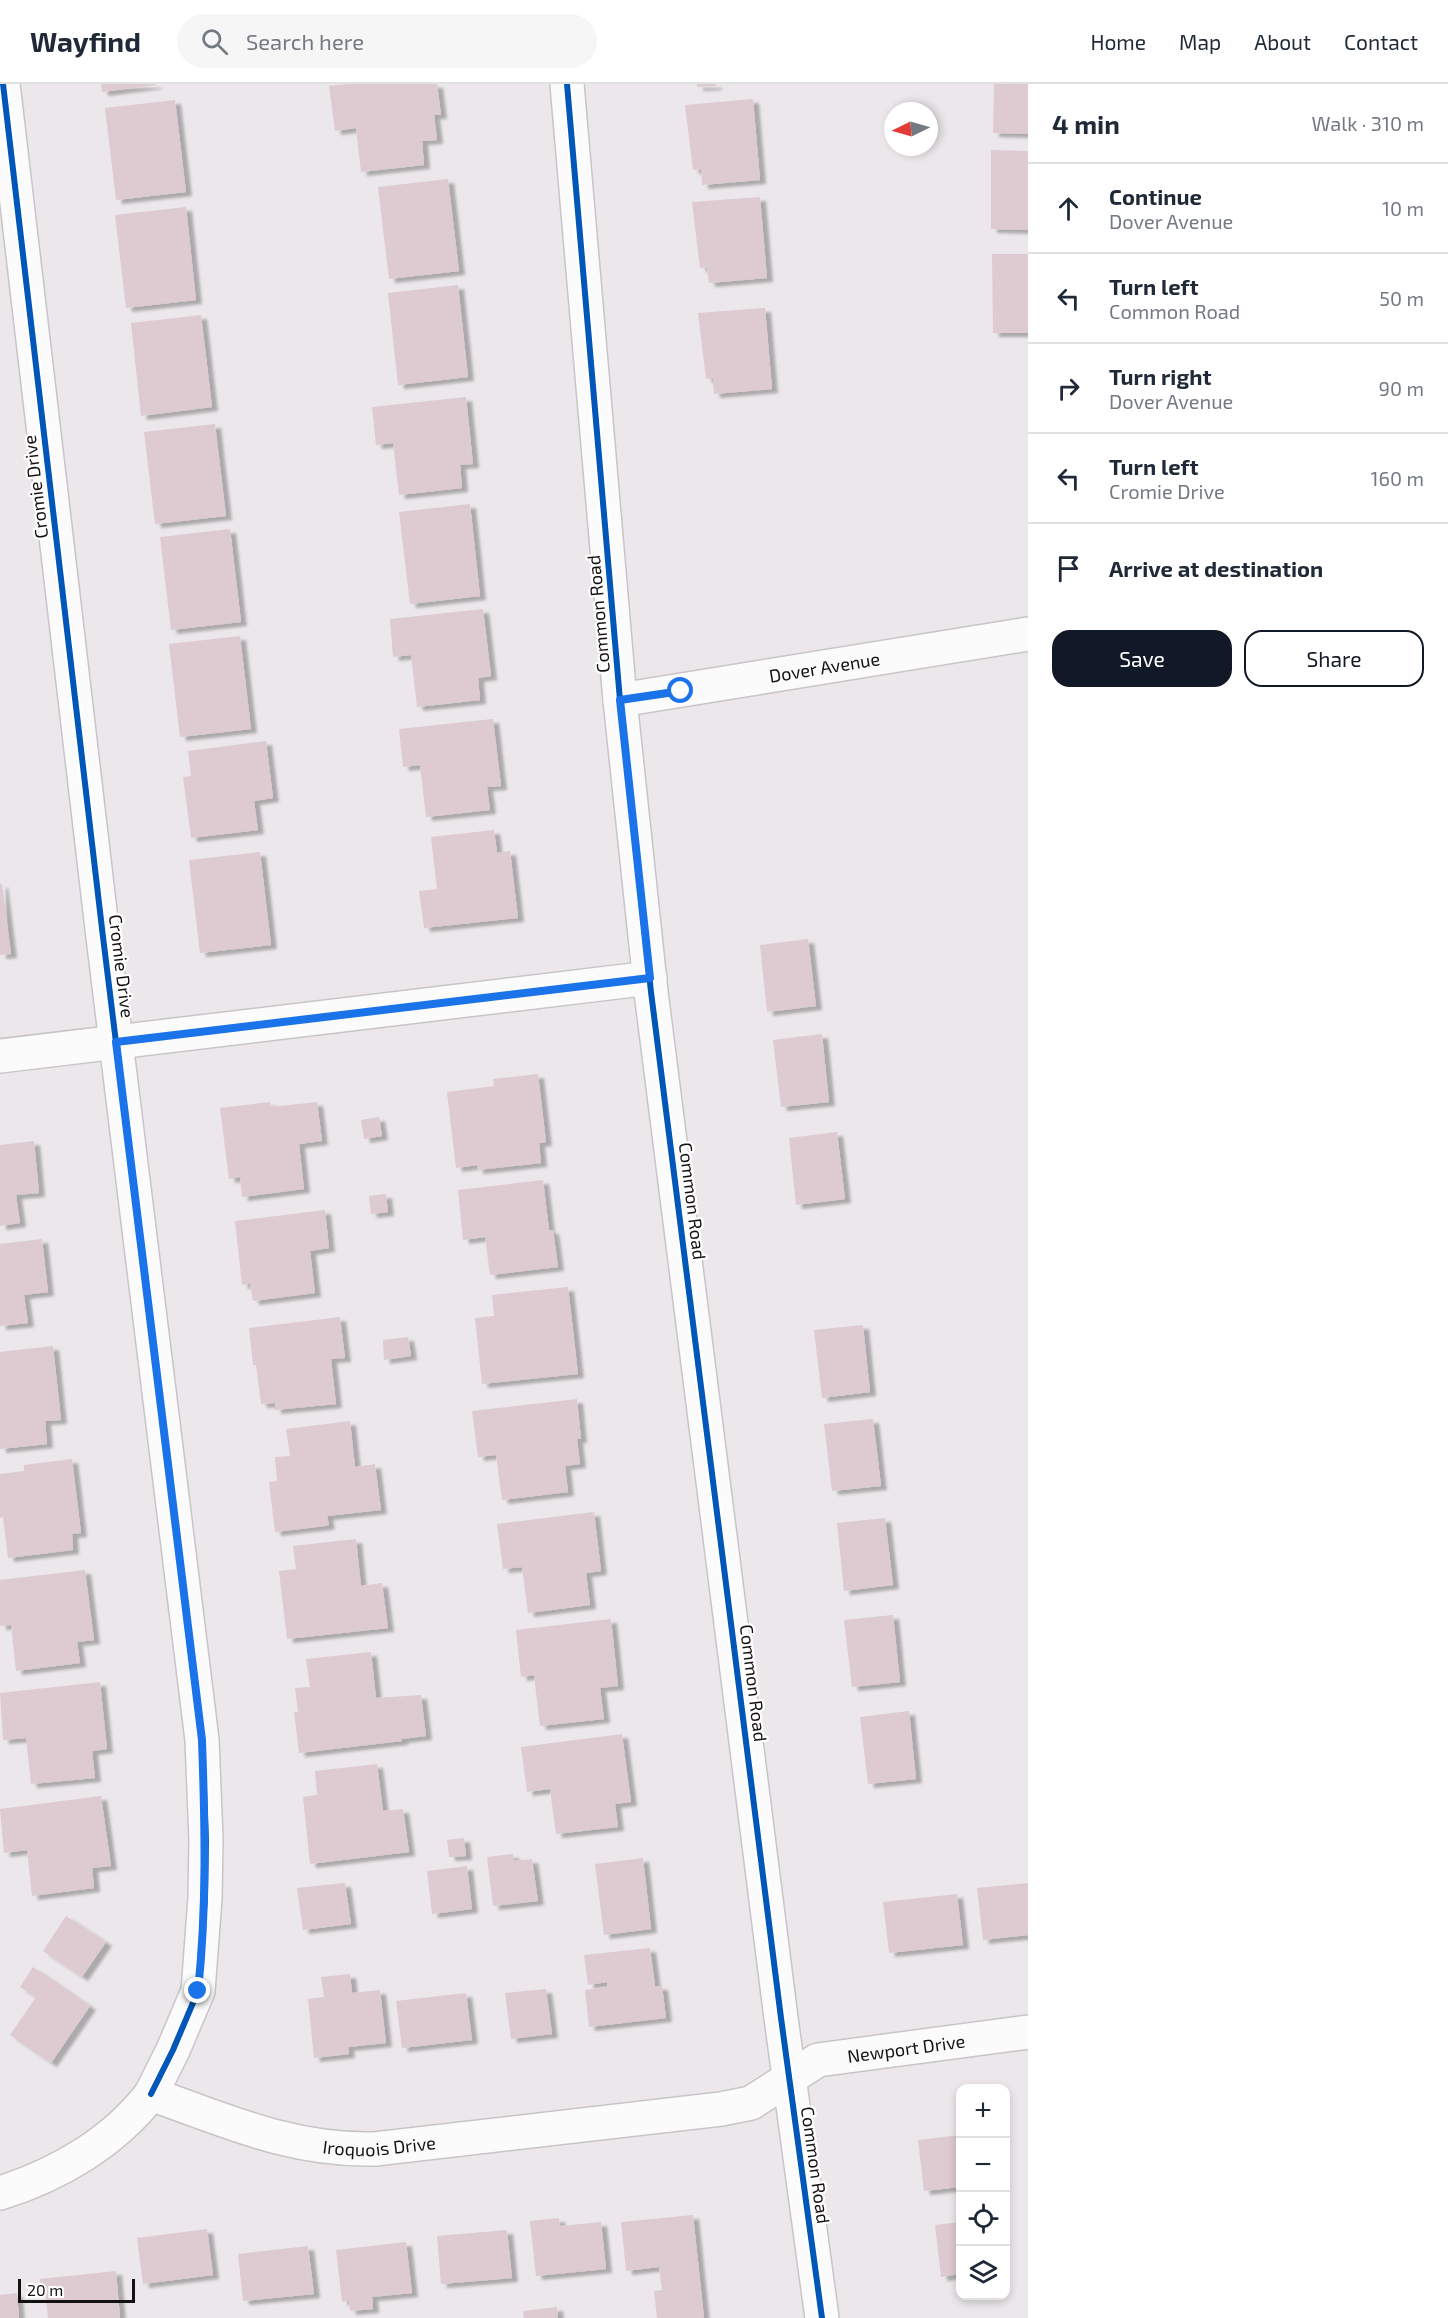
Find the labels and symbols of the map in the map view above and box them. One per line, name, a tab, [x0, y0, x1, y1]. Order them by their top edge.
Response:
north arrow	[884, 102, 938, 156]
street label: Cromie Drive	[18, 434, 52, 540]
street label: Common Road	[582, 554, 614, 674]
street label: Dover Avenue	[767, 647, 881, 687]
route start	[667, 677, 693, 703]
street label: Cromie Drive	[105, 913, 139, 1019]
street label: Common Road	[675, 1141, 711, 1261]
street label: Common Road	[736, 1623, 772, 1743]
route end	[184, 1977, 210, 2003]
street label: Newport Drive	[846, 2029, 966, 2067]
street label: Common Road	[797, 2105, 835, 2225]
street label: Iroquois Drive	[322, 2131, 437, 2160]
scale bar	[18, 2276, 135, 2304]

